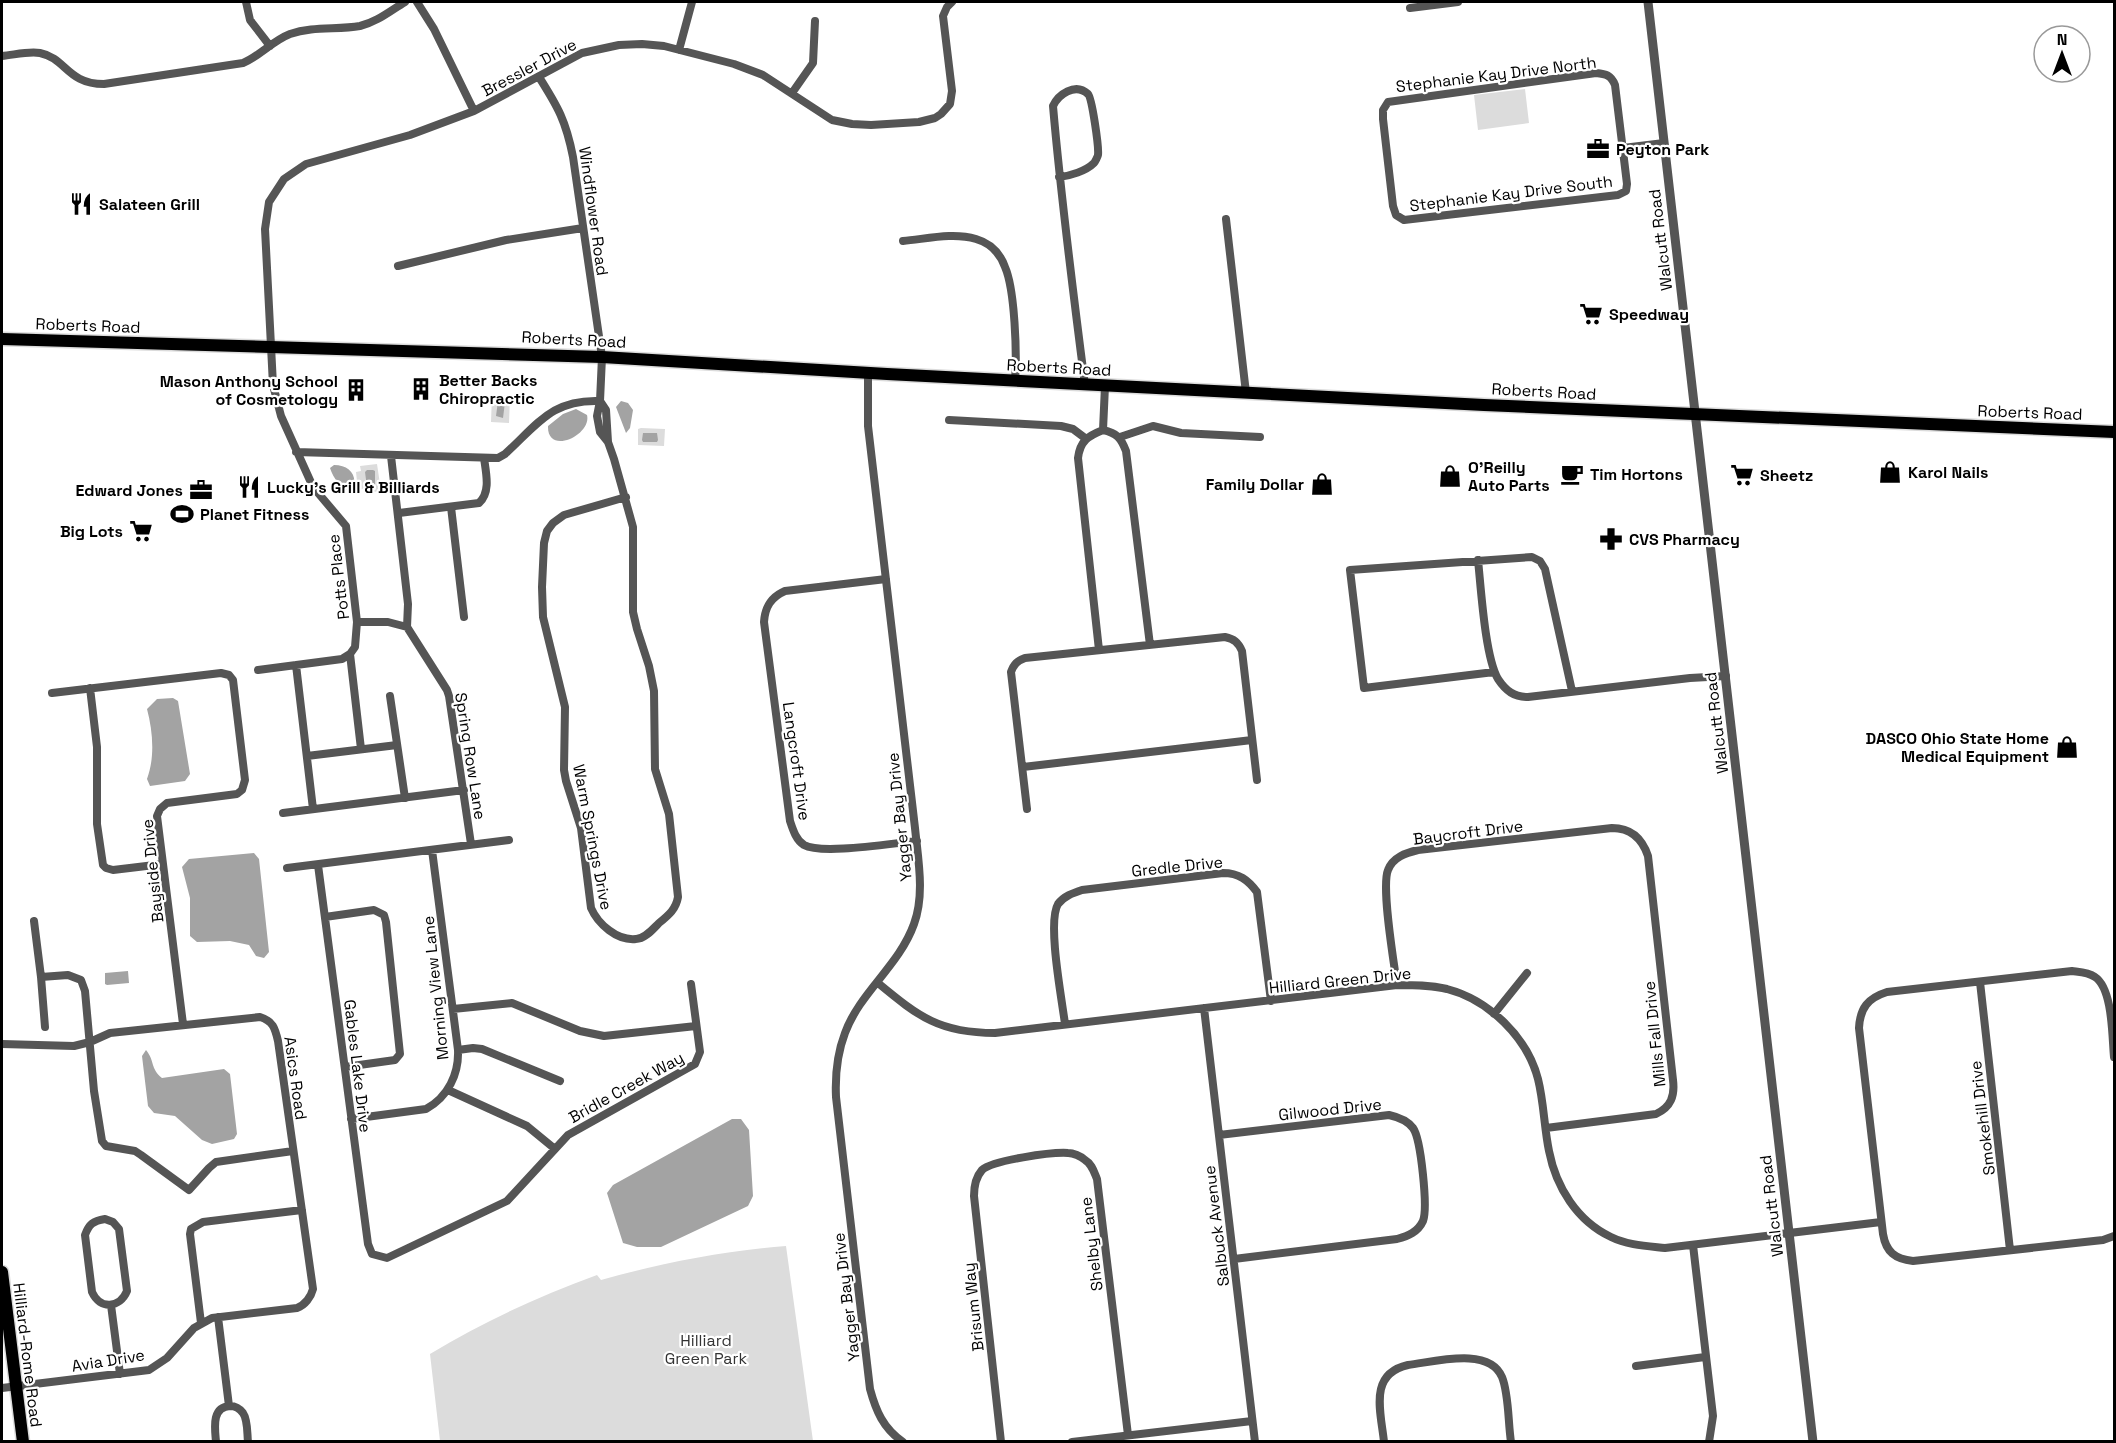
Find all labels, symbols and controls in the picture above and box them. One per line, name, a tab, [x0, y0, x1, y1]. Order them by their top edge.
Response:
north arrow	[2032, 24, 2092, 84]
text: N	[2057, 29, 2067, 50]
street label: Bressler Drive	[478, 34, 580, 101]
street label: Stephanie Kay Drive North	[1395, 52, 1597, 97]
office icon: Peyton Park	[1585, 136, 1611, 162]
place label: Peyton Park	[1616, 139, 1709, 160]
street label: Windflower Road	[574, 145, 613, 277]
street label: Stephanie Kay Drive South	[1408, 171, 1614, 216]
street label: Walcutt Road	[1644, 188, 1677, 292]
restaurant icon: Salateen Grill	[68, 191, 94, 217]
place label: Salateen Grill	[99, 194, 200, 215]
supermarket icon: Speedway	[1578, 301, 1604, 327]
place label: Speedway	[1609, 304, 1689, 325]
street label: Roberts Road	[35, 313, 141, 338]
street label: Roberts Road	[521, 326, 627, 353]
street label: Roberts Road	[1006, 354, 1112, 381]
place label: Better Backs Chiropractic	[439, 370, 537, 409]
place label: Mason Anthony School of Cosmetology	[160, 371, 338, 410]
building icon: Better Backs Chiropractic	[408, 376, 434, 402]
building icon: Mason Anthony School of Cosmetology	[343, 377, 369, 403]
street label: Roberts Road	[1491, 378, 1597, 405]
street label: Roberts Road	[1977, 400, 2083, 425]
place label: O'Reilly Auto Parts	[1468, 457, 1550, 496]
shop icon: Karol Nails	[1877, 459, 1903, 485]
cafe icon: Tim Hortons	[1559, 461, 1585, 487]
supermarket icon: Sheetz	[1729, 462, 1755, 488]
place label: Karol Nails	[1908, 462, 1988, 483]
shop icon: O'Reilly Auto Parts	[1437, 463, 1463, 489]
place label: Tim Hortons	[1590, 464, 1683, 485]
place label: Sheetz	[1760, 465, 1813, 486]
shop icon: Family Dollar	[1309, 471, 1335, 497]
restaurant icon: Lucky's Grill & Billiards	[236, 474, 262, 500]
place label: Family Dollar	[1206, 474, 1304, 495]
office icon: Edward Jones	[188, 477, 214, 503]
place label: Lucky's Grill & Billiards	[267, 477, 440, 498]
place label: Edward Jones	[75, 480, 183, 501]
sports icon: Planet Fitness	[169, 501, 195, 527]
place label: Planet Fitness	[200, 504, 309, 525]
supermarket icon: Big Lots	[128, 518, 154, 544]
place label: Big Lots	[60, 521, 123, 542]
pharmacy icon: CVS Pharmacy	[1598, 526, 1624, 552]
place label: CVS Pharmacy	[1629, 529, 1740, 550]
street label: Potts Place	[323, 533, 354, 621]
street label: Walcutt Road	[1700, 671, 1733, 775]
street label: Spring Row Lane	[450, 691, 491, 821]
street label: Langcroft Drive	[778, 700, 815, 822]
place label: DASCO Ohio State Home Medical Equipment	[1865, 728, 2049, 767]
shop icon: DASCO Ohio State Home Medical Equipment	[2054, 734, 2080, 760]
street label: Yagger Bay Drive	[882, 751, 917, 882]
street label: Warm Springs Drive	[568, 762, 617, 912]
street label: Baycroft Drive	[1412, 815, 1524, 850]
street label: Bayside Drive	[137, 818, 168, 924]
street label: Gredle Drive	[1130, 851, 1224, 882]
street label: Morning View Lane	[417, 915, 454, 1061]
street label: Hilliard Green Drive	[1268, 963, 1412, 998]
street label: Mills Fall Drive	[1639, 980, 1670, 1088]
street label: Gables Lake Drive	[339, 998, 376, 1134]
street label: Asics Road	[279, 1035, 312, 1121]
street label: Bridle Creek Way	[565, 1047, 688, 1128]
street label: Smokehill Drive	[1965, 1060, 2000, 1176]
street label: Gilwood Drive	[1277, 1094, 1383, 1125]
street label: Walcutt Road	[1755, 1154, 1788, 1258]
street label: Salbuck Avenue	[1199, 1164, 1234, 1288]
street label: Shelby Lane	[1075, 1196, 1108, 1292]
street label: Yagger Bay Drive	[828, 1231, 865, 1362]
street label: Brisum Way	[958, 1262, 989, 1352]
street label: Hilliard-Rome Road	[8, 1282, 47, 1428]
park label: Hilliard Green Park	[665, 1330, 748, 1369]
street label: Avia Drive	[70, 1344, 146, 1377]

